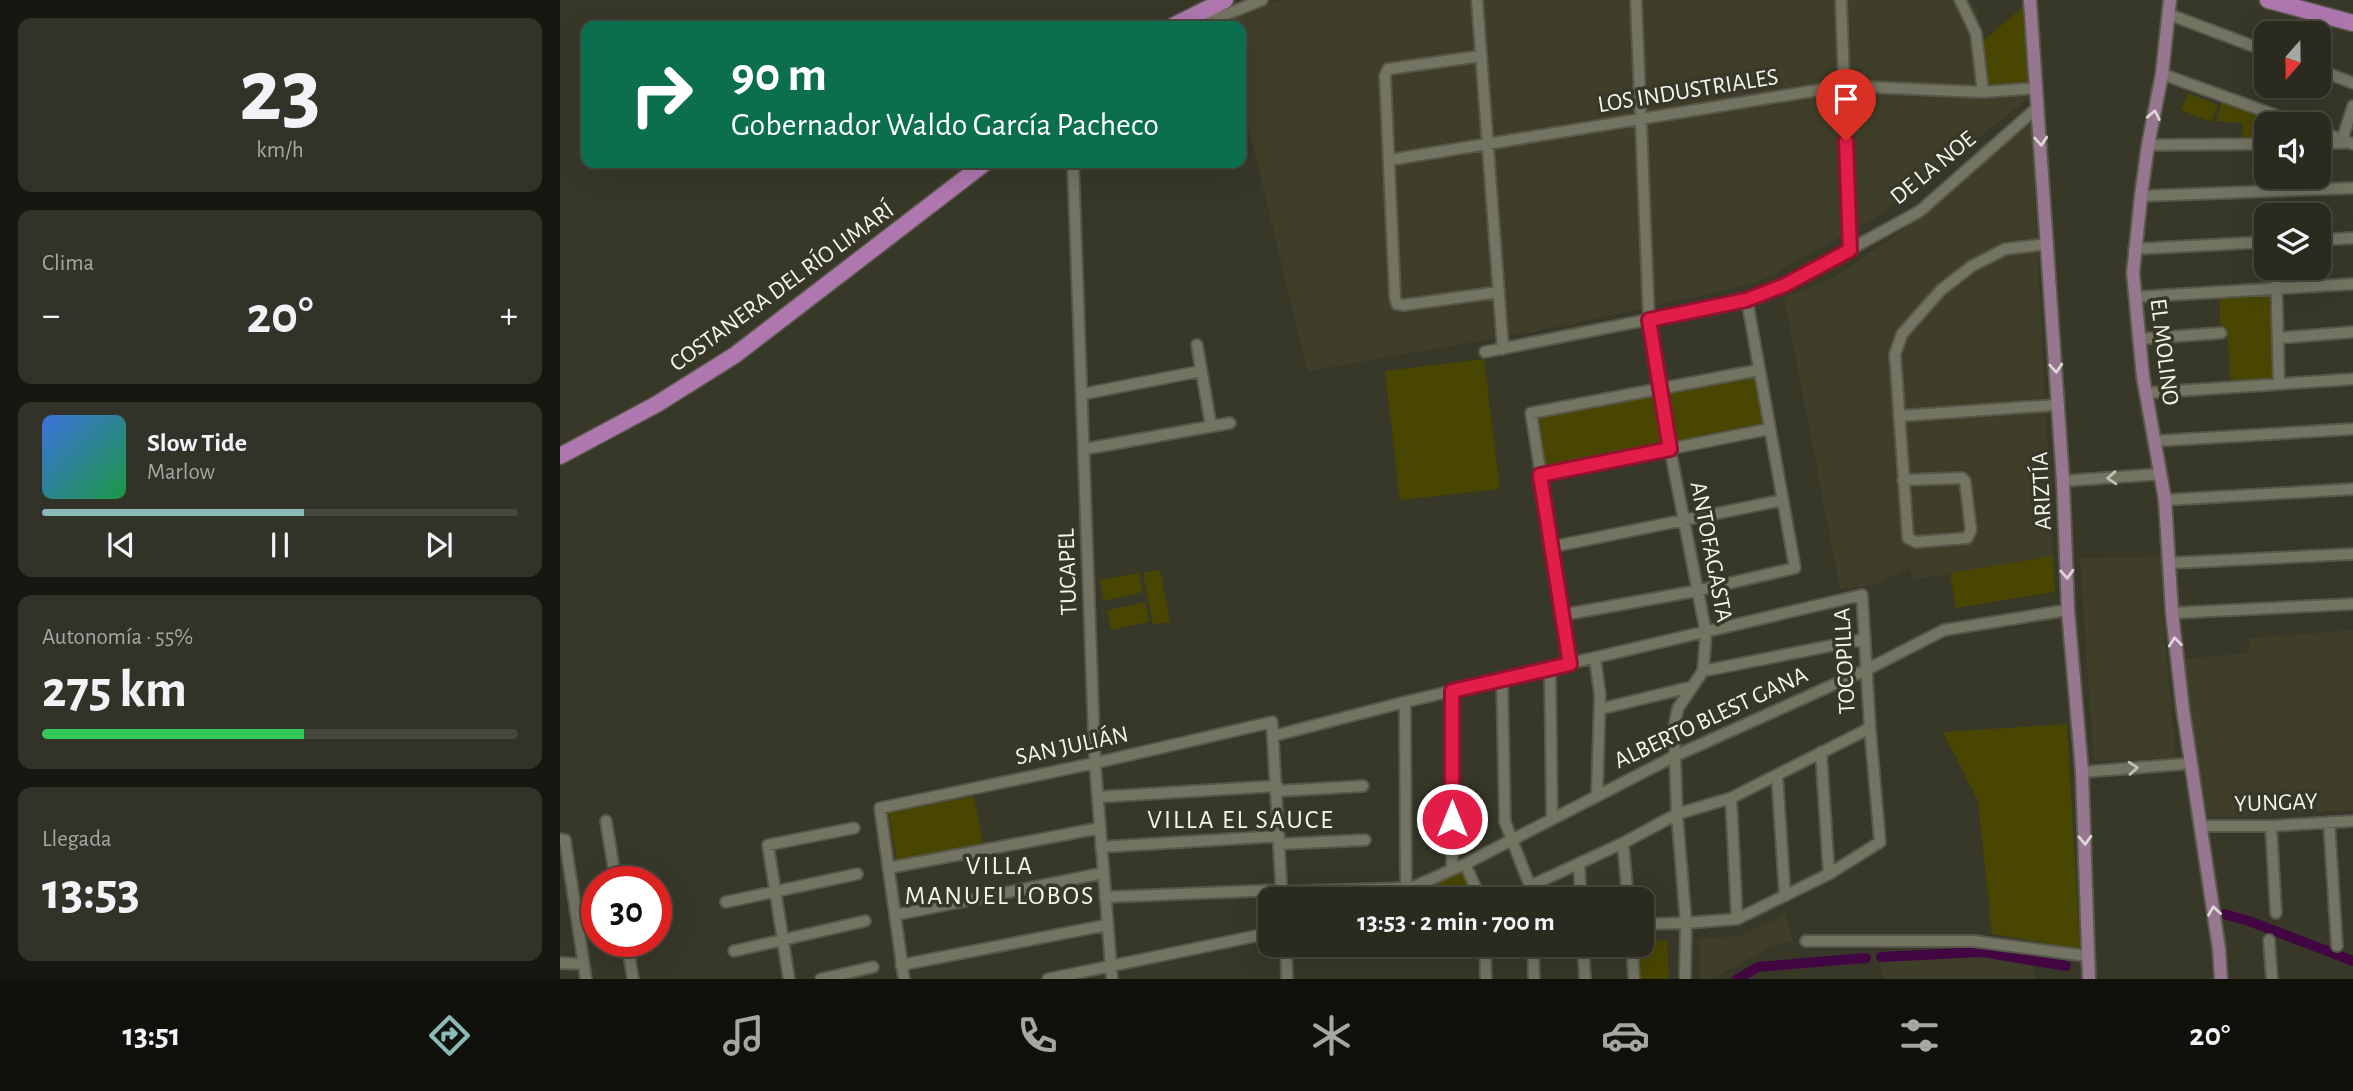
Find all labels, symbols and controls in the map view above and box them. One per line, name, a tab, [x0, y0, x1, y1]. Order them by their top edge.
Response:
north arrow	[2254, 21, 2331, 98]
map controls	[2254, 21, 2331, 280]
text: 23	[239, 46, 321, 137]
icon: right	[616, 49, 707, 140]
text: 90 m	[731, 51, 827, 100]
street label: LOS INDUSTRIALES	[1596, 65, 1780, 117]
pin	[1816, 69, 1876, 141]
icon: arrive	[1827, 80, 1865, 118]
text: Gobernador Waldo García Pacheco	[731, 109, 1159, 141]
one-way arrow	[2145, 109, 2160, 121]
button: sound	[2254, 112, 2331, 189]
street label: DE LA NOE	[1886, 126, 1980, 209]
one-way arrow	[2033, 136, 2048, 147]
text: km/h	[256, 139, 304, 162]
street label: COSTANERA DEL RÍO LIMARÍ	[664, 196, 899, 376]
button: layers	[2254, 203, 2331, 280]
text: Clima	[42, 252, 94, 275]
text: 20°	[247, 290, 313, 342]
text: −	[42, 297, 60, 335]
text: +	[500, 297, 518, 335]
street label: EL MOLINO	[2146, 297, 2182, 407]
one-way arrow	[2048, 363, 2063, 374]
text: Slow Tide	[147, 430, 247, 456]
street label: ARIZTÍA	[2026, 451, 2056, 531]
text: Marlow	[147, 461, 215, 484]
one-way arrow	[2106, 470, 2117, 485]
street label: ANTOFAGASTA	[1686, 480, 1736, 625]
icon: previous	[102, 526, 140, 564]
icon: pause	[261, 526, 299, 564]
icon: next	[420, 526, 458, 564]
street label: TUCAPEL	[1054, 528, 1082, 616]
one-way arrow	[2059, 569, 2074, 580]
street label: TOCOPILLA	[1830, 607, 1860, 715]
text: Autonomía · 55%	[42, 626, 193, 649]
one-way arrow	[2168, 637, 2183, 648]
street label: ALBERTO BLEST GANA	[1611, 663, 1812, 773]
text: 275 km	[42, 664, 187, 716]
street label: SAN JULIÁN	[1013, 720, 1131, 770]
one-way arrow	[2128, 761, 2139, 776]
position arrow	[1415, 782, 1489, 856]
street label: YUNGAY	[2234, 790, 2318, 816]
district label: VILLA EL SAUCE	[1147, 807, 1335, 833]
text: Llegada	[42, 828, 112, 851]
one-way arrow	[2077, 835, 2092, 846]
district label: VILLA MANUEL LOBOS	[905, 853, 1095, 909]
text: 13:53	[42, 866, 140, 918]
speed limit sign: 30	[581, 866, 672, 957]
one-way arrow	[2206, 905, 2221, 917]
text: 13:53 · 2 min · 700 m	[1357, 909, 1555, 935]
icon: directions	[425, 1011, 474, 1060]
icon: music	[719, 1011, 768, 1060]
icon: phone	[1013, 1011, 1062, 1060]
icon: climate	[1307, 1011, 1356, 1060]
icon: car	[1601, 1011, 1650, 1060]
icon: filters	[1895, 1011, 1944, 1060]
text: 13:51	[122, 1019, 180, 1051]
text: 20°	[2189, 1019, 2230, 1051]

